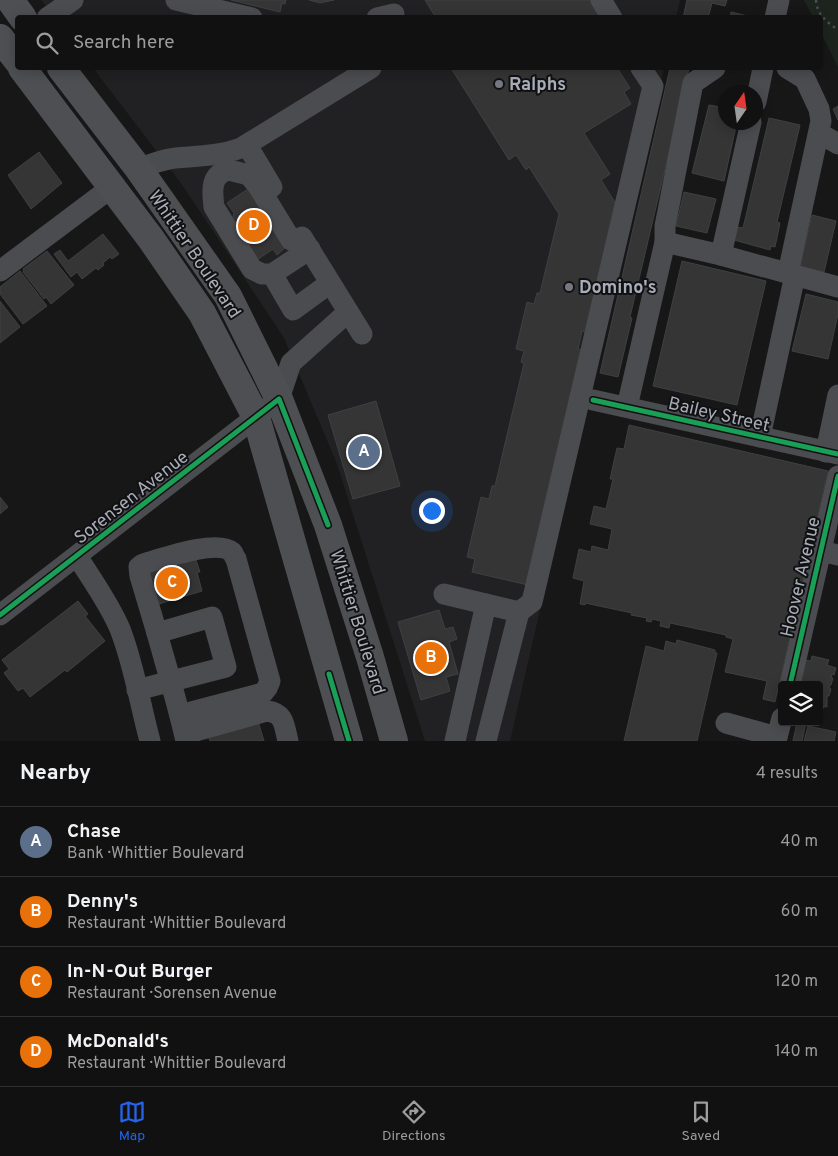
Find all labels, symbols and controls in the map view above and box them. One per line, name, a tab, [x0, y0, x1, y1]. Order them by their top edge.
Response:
search box	[15, 15, 823, 70]
icon: search	[33, 29, 61, 57]
text: Search here	[73, 31, 175, 55]
place label: Ralphs	[509, 74, 566, 97]
marker: Ralphs	[493, 78, 505, 90]
north arrow	[718, 85, 763, 130]
street label: Whittier Boulevard	[142, 186, 245, 323]
pin: D	[238, 207, 270, 245]
place label: Domino's	[579, 277, 657, 300]
marker: Domino's	[563, 281, 575, 293]
street label: Bailey Street	[666, 393, 772, 438]
pin: A	[348, 433, 380, 471]
street label: Sorensen Avenue	[70, 446, 194, 550]
your location	[419, 498, 445, 524]
street label: Hoover Avenue	[776, 515, 826, 640]
street label: Whittier Boulevard	[324, 547, 389, 697]
pin: C	[156, 564, 188, 602]
pin: B	[415, 639, 447, 677]
map controls	[778, 681, 823, 726]
button: layers	[778, 681, 823, 726]
text: Nearby	[20, 760, 91, 787]
text: 4 results	[756, 764, 818, 784]
text: Chase	[67, 820, 121, 844]
text: A	[30, 832, 42, 852]
text: 40 m	[780, 832, 818, 852]
text: Bank · Whittier Boulevard	[67, 844, 244, 864]
text: Denny's	[67, 890, 138, 914]
text: B	[30, 902, 42, 922]
text: 60 m	[781, 902, 818, 922]
text: Restaurant · Whittier Boulevard	[67, 914, 286, 934]
text: In-N-Out Burger	[67, 960, 212, 984]
text: C	[31, 972, 41, 992]
text: 120 m	[775, 972, 818, 992]
text: Restaurant · Sorensen Avenue	[67, 984, 277, 1004]
text: McDonald's	[67, 1030, 169, 1054]
text: D	[30, 1042, 42, 1062]
text: 140 m	[775, 1042, 818, 1062]
text: Restaurant · Whittier Boulevard	[67, 1054, 286, 1074]
tab: Map	[118, 1098, 146, 1145]
tab: Directions	[382, 1098, 446, 1145]
tab: Saved	[682, 1098, 720, 1145]

